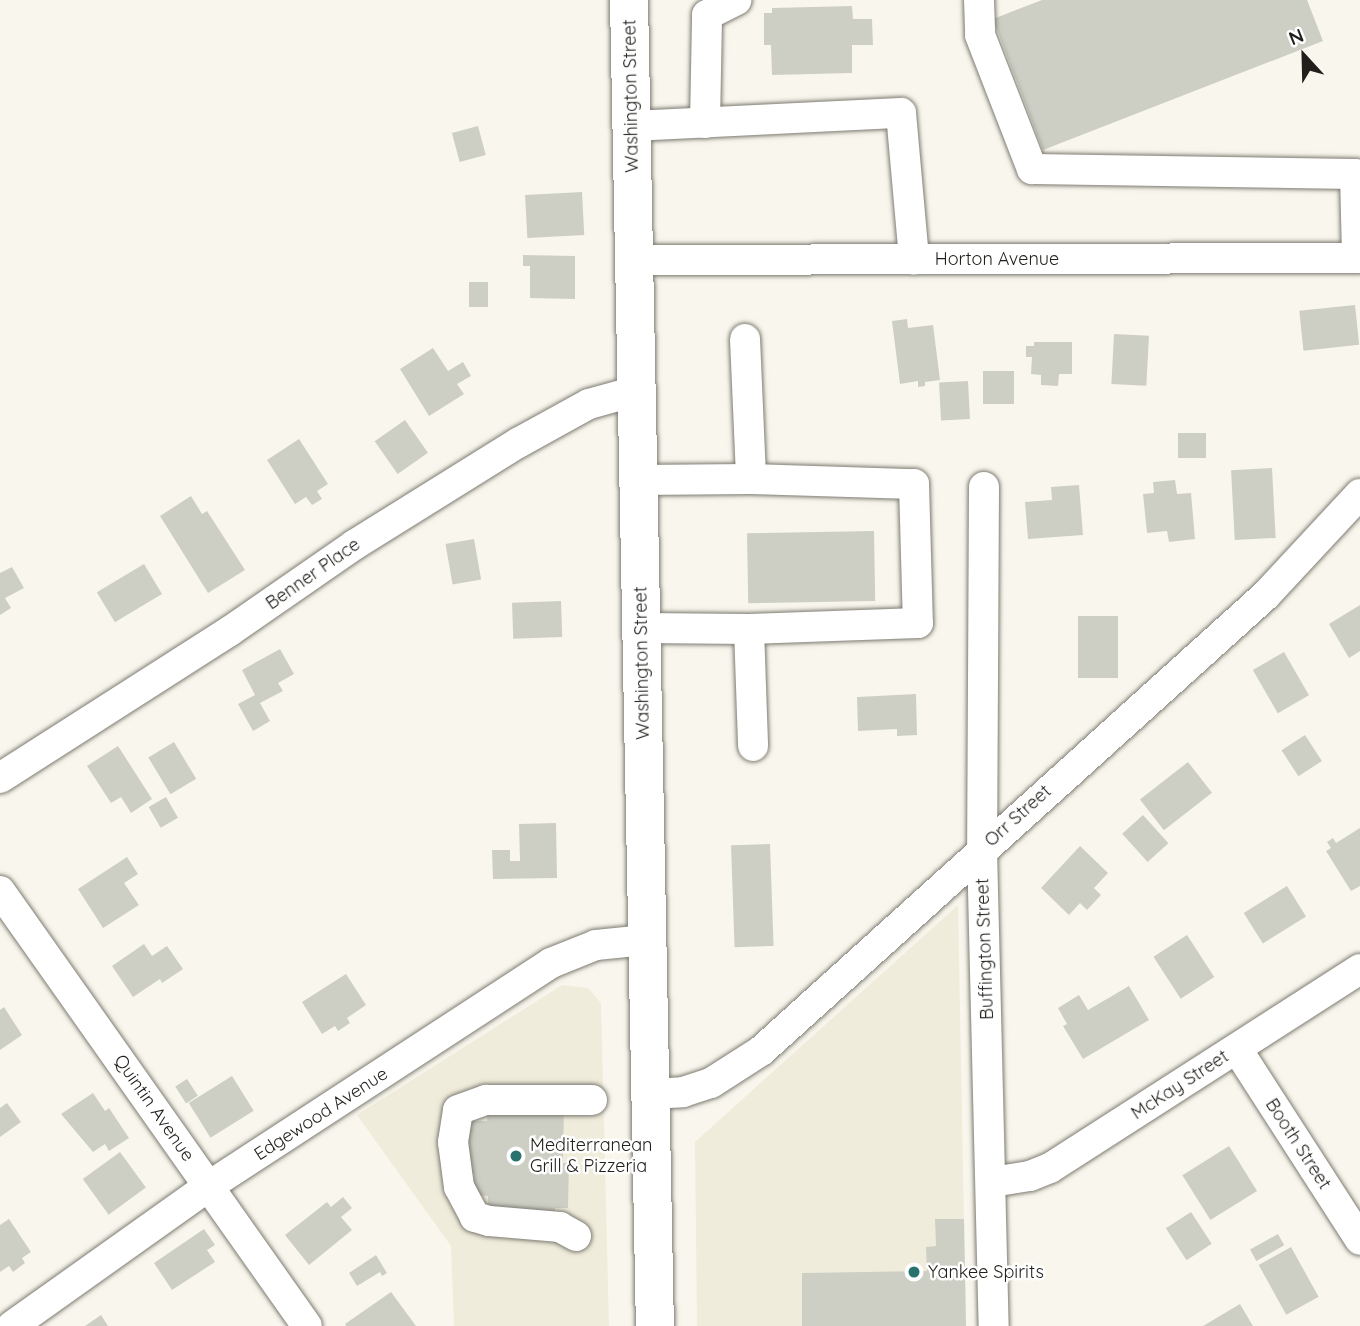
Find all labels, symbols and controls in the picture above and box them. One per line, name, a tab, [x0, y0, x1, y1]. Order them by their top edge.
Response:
street label: Washington Street	[619, 19, 643, 173]
north arrow	[1269, 21, 1339, 91]
text: N	[1285, 23, 1307, 50]
street label: Horton Avenue	[935, 248, 1059, 270]
street label: Benner Place	[262, 534, 364, 614]
street label: Washington Street	[630, 586, 654, 740]
street label: Orr Street	[980, 781, 1056, 851]
street label: Buffington Street	[972, 878, 998, 1020]
street label: McKay Street	[1127, 1046, 1233, 1124]
street label: Quintin Avenue	[109, 1050, 199, 1166]
street label: Edgewood Avenue	[250, 1063, 392, 1165]
street label: Booth Street	[1261, 1095, 1335, 1193]
place label: Mediterranean Grill & Pizzeria	[530, 1135, 653, 1178]
marker: Mediterranean Grill & Pizzeria	[508, 1148, 524, 1164]
place label: Yankee Spirits	[928, 1261, 1044, 1283]
marker: Yankee Spirits	[906, 1264, 922, 1280]

